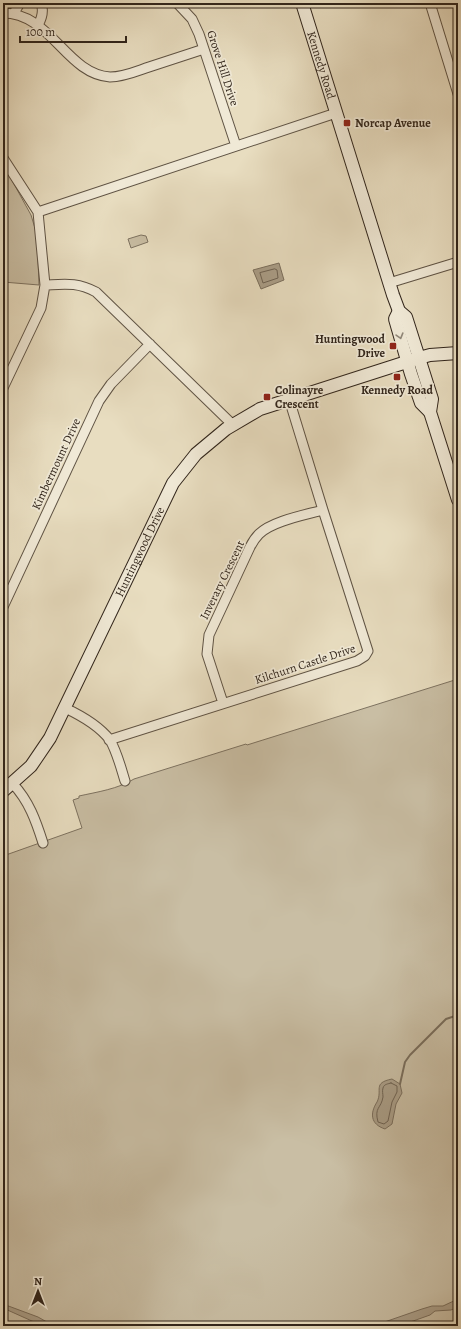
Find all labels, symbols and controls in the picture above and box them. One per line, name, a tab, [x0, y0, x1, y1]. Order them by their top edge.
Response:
scale bar	[20, 18, 126, 44]
text: 100 m	[26, 24, 55, 40]
street label: Grove Hill Drive	[203, 28, 243, 108]
street label: Kennedy Road	[303, 29, 340, 102]
place label: Norcap Avenue	[355, 115, 431, 131]
marker: Norcap Avenue	[342, 118, 352, 128]
place label: Huntingwood Drive	[315, 331, 386, 361]
one-way arrow	[395, 332, 404, 339]
marker: Huntingwood Drive	[388, 341, 398, 351]
marker: Kennedy Road	[392, 372, 402, 382]
place label: Colinayre Crescent	[275, 382, 324, 412]
place label: Kennedy Road	[361, 382, 434, 398]
marker: Colinayre Crescent	[262, 392, 272, 402]
street label: Kimbermount Drive	[28, 416, 84, 512]
street label: Huntingwood Drive	[111, 504, 168, 600]
street label: Inverary Crescent	[196, 538, 248, 622]
street label: Kilchurn Castle Drive	[253, 640, 357, 688]
north arrow	[18, 1271, 58, 1311]
text: N	[34, 1274, 42, 1289]

